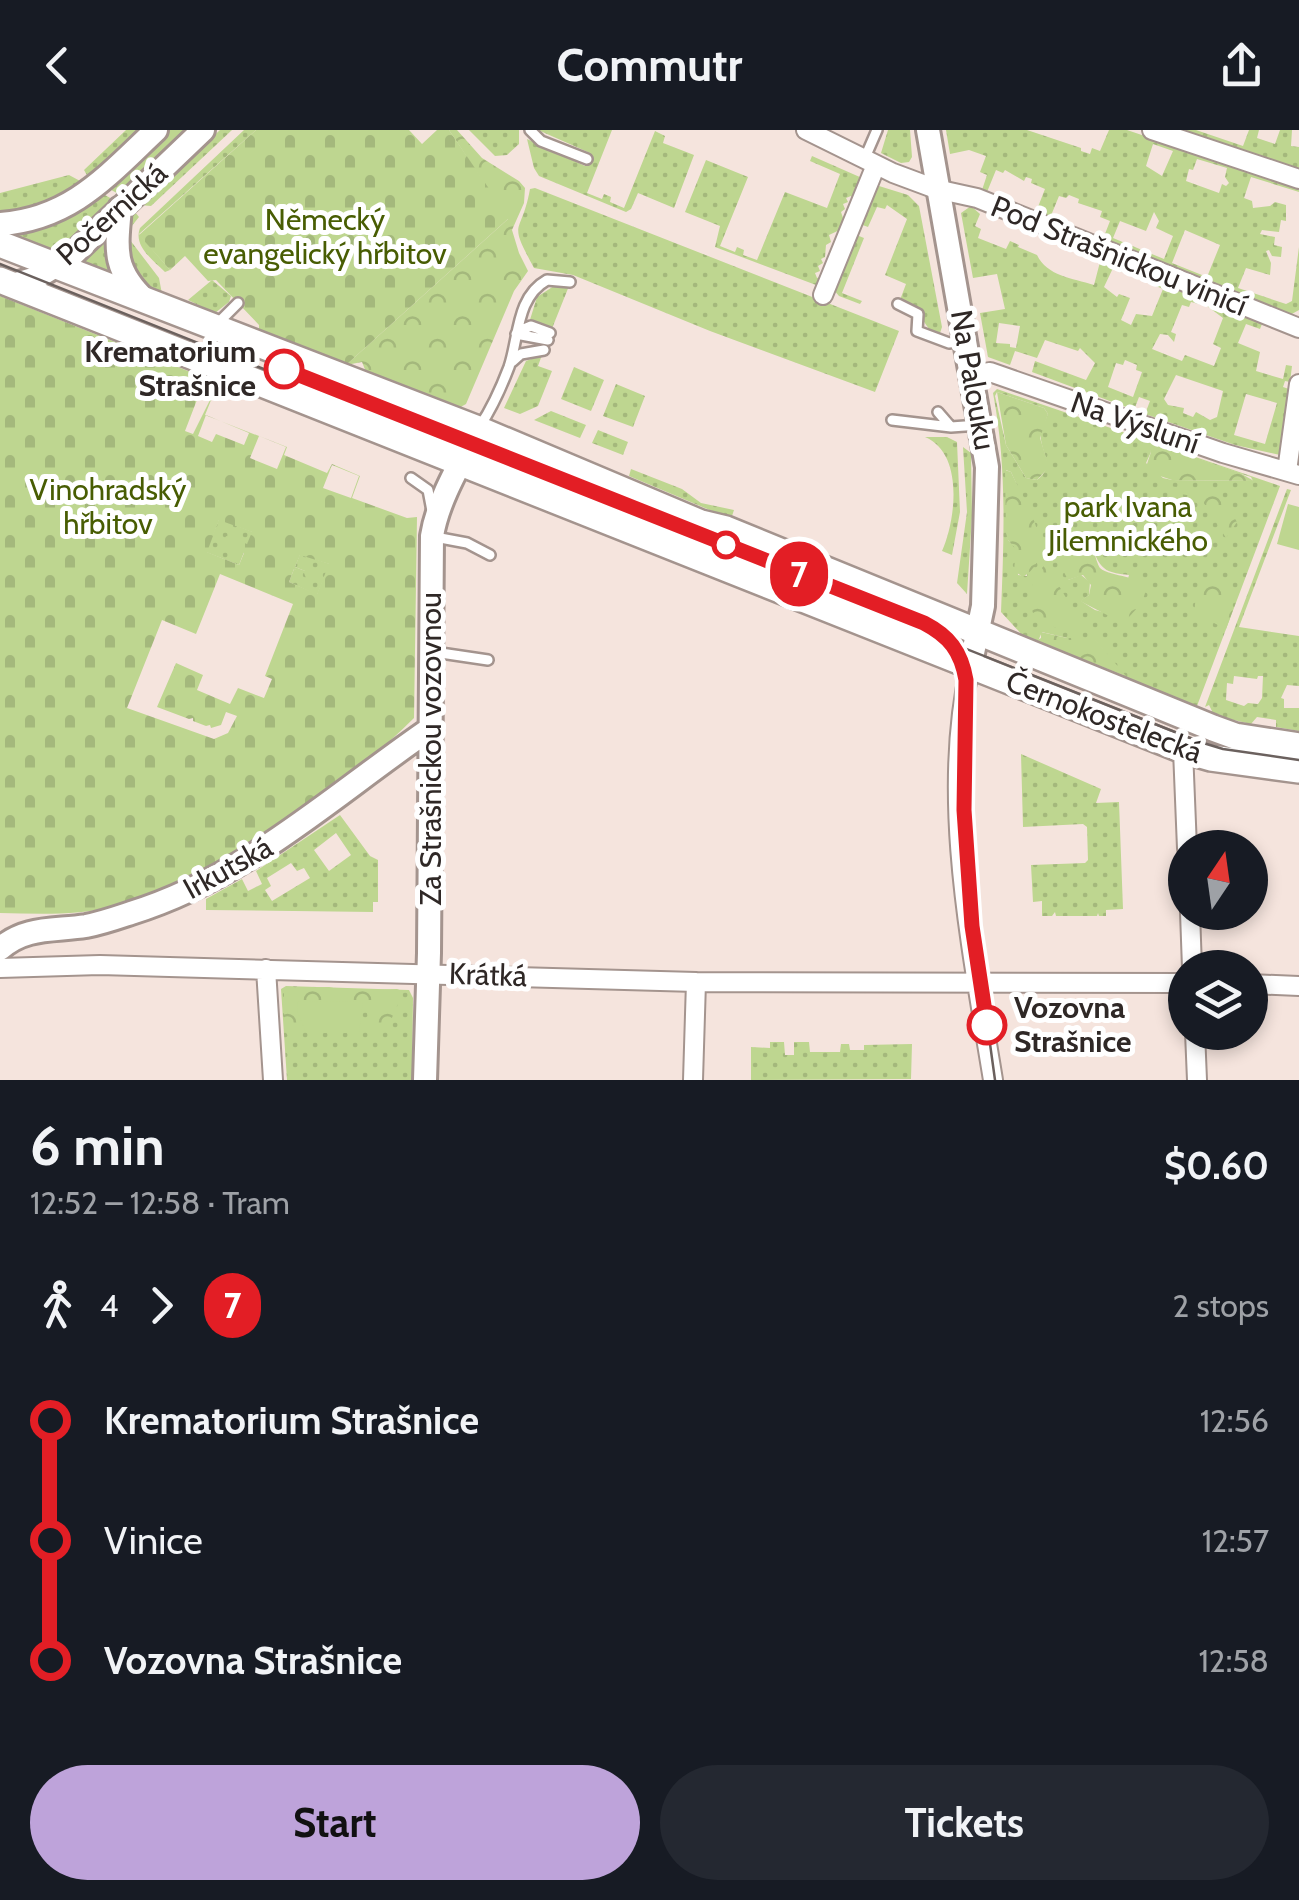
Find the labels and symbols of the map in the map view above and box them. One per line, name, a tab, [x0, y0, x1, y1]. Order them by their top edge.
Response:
street label: Počernická	[49, 154, 175, 273]
street label: Pod Strašnickou vinicí	[986, 187, 1253, 324]
park label: Německý evangelický hřbitov	[203, 201, 447, 272]
street label: Na Palouku	[943, 307, 1004, 453]
place label: Krematorium Strašnice	[84, 333, 256, 404]
marker: Krematorium Strašnice	[265, 350, 303, 388]
street label: Na Výsluní	[1066, 383, 1204, 462]
park label: Vinohradský hřbitov	[30, 471, 186, 542]
park label: park Ivana Jilemnického	[1047, 488, 1208, 559]
unlabelled marker	[713, 532, 739, 558]
line badge: 7	[766, 542, 832, 606]
street label: Za Strašnickou vozovnou	[412, 592, 449, 906]
street label: Černokostelecká	[1001, 662, 1208, 771]
street label: Irkutská	[177, 828, 279, 907]
north arrow	[1168, 830, 1268, 930]
street label: Krátká	[448, 955, 528, 994]
place label: Vozovna Strašnice	[1014, 989, 1131, 1060]
marker: Vozovna Strašnice	[968, 1006, 1006, 1044]

